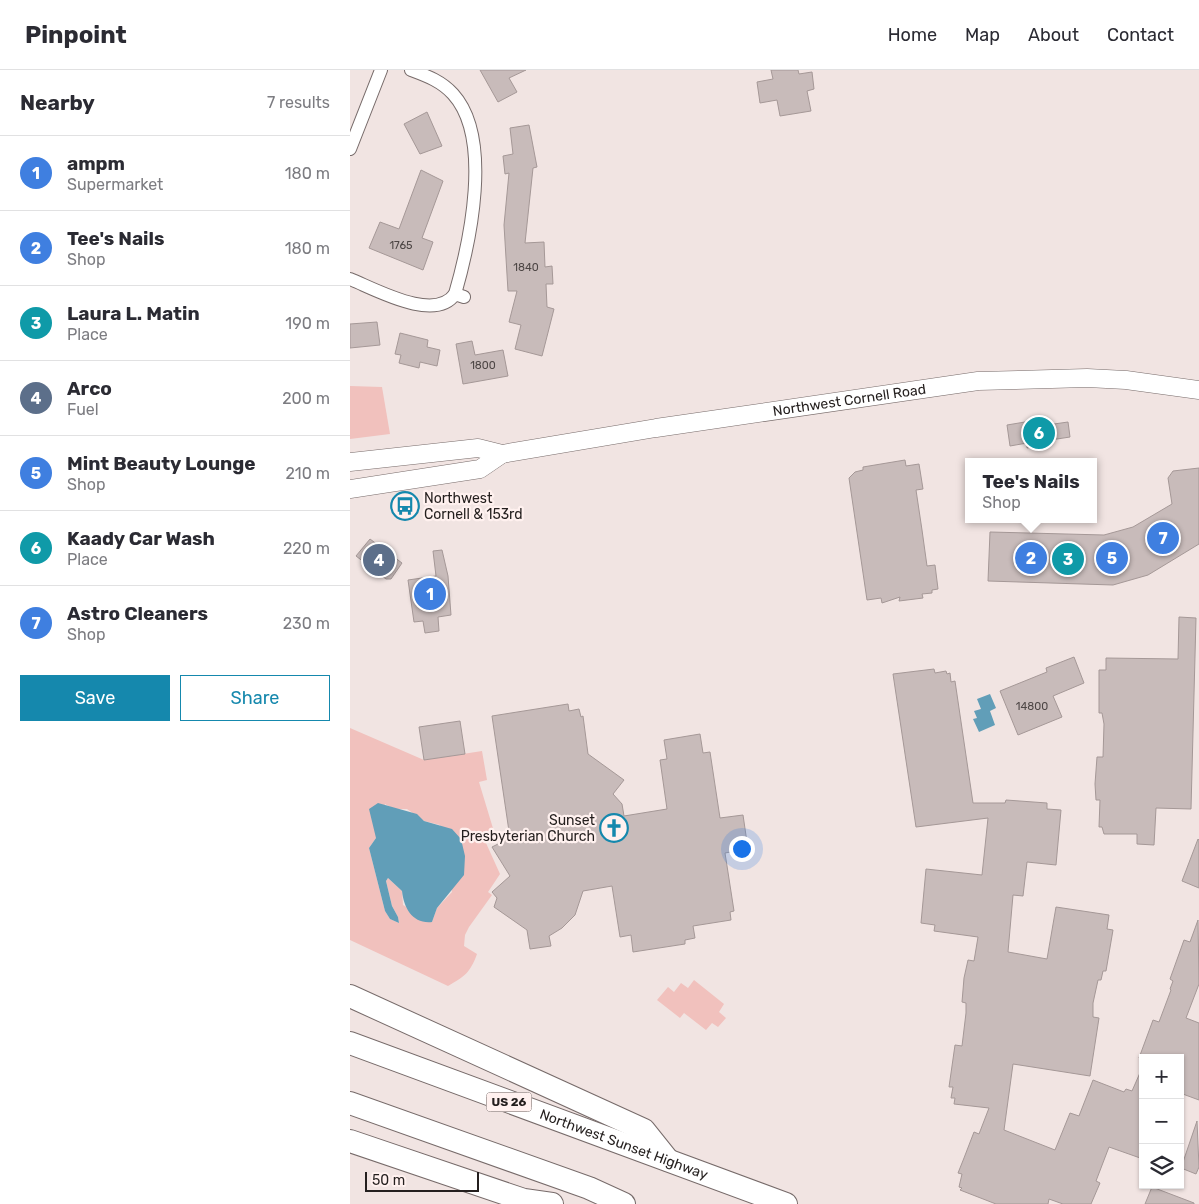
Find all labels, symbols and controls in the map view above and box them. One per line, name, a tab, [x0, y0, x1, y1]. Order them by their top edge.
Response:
text: Pinpoint	[25, 21, 127, 49]
text: Home	[888, 24, 937, 46]
text: Map	[965, 24, 1000, 46]
text: About	[1028, 24, 1079, 46]
text: Contact	[1107, 24, 1174, 46]
text: Nearby	[20, 90, 95, 115]
text: 7 results	[267, 93, 330, 112]
text: ampm	[67, 152, 125, 175]
text: 1	[32, 164, 40, 183]
text: 180 m	[285, 164, 330, 183]
text: Supermarket	[67, 175, 163, 194]
text: Tee's Nails	[67, 227, 164, 250]
text: 2	[31, 239, 41, 258]
text: 180 m	[285, 239, 330, 258]
house number: 1765	[389, 239, 413, 252]
text: Shop	[67, 250, 105, 269]
house number: 1840	[513, 261, 539, 274]
text: Laura L. Matin	[67, 302, 200, 325]
text: 3	[31, 314, 41, 333]
text: 190 m	[285, 314, 330, 333]
text: Place	[67, 325, 108, 344]
house number: 1800	[470, 359, 496, 372]
text: Arco	[67, 377, 112, 400]
street label: Northwest Cornell Road	[772, 380, 927, 419]
text: 4	[31, 389, 41, 408]
text: 200 m	[282, 389, 330, 408]
text: Fuel	[67, 400, 99, 419]
pin: 6	[1023, 414, 1055, 452]
text: Mint Beauty Lounge	[67, 452, 256, 475]
popup	[965, 458, 1097, 523]
text: 5	[31, 464, 41, 483]
text: 210 m	[285, 464, 330, 483]
text: Tee's Nails	[982, 470, 1080, 493]
text: Shop	[67, 475, 105, 494]
place label: Northwest Cornell & 153rd	[424, 490, 523, 523]
bus stop icon: Northwest Cornell & 153rd	[390, 491, 420, 521]
text: Shop	[982, 493, 1021, 512]
pin: 7	[1147, 519, 1179, 557]
text: Kaady Car Wash	[67, 527, 215, 550]
text: 6	[31, 539, 41, 558]
text: 220 m	[283, 539, 330, 558]
pin: 2	[1015, 539, 1047, 577]
pin: 5	[1096, 539, 1128, 577]
pin: 3	[1052, 540, 1084, 578]
pin: 4	[363, 541, 395, 579]
text: Place	[67, 550, 108, 569]
pin: 1	[414, 575, 446, 613]
text: Astro Cleaners	[67, 602, 208, 625]
text: 7	[31, 614, 41, 633]
text: 230 m	[283, 614, 330, 633]
text: Shop	[67, 625, 105, 644]
button: Save	[20, 675, 170, 721]
button: Share	[180, 675, 330, 721]
house number: 14800	[1016, 700, 1048, 713]
place label: Sunset Presbyterian Church	[461, 812, 596, 845]
church icon: Sunset Presbyterian Church	[599, 813, 629, 843]
your location	[729, 836, 755, 862]
map controls	[1139, 1054, 1184, 1189]
button: +	[1139, 1054, 1184, 1099]
road number: US 26	[486, 1092, 532, 1112]
button: −	[1139, 1099, 1184, 1144]
street label: Northwest Sunset Highway	[537, 1105, 711, 1183]
button: layers	[1139, 1144, 1184, 1189]
scale bar	[365, 1169, 479, 1192]
text: 50 m	[372, 1172, 405, 1189]

